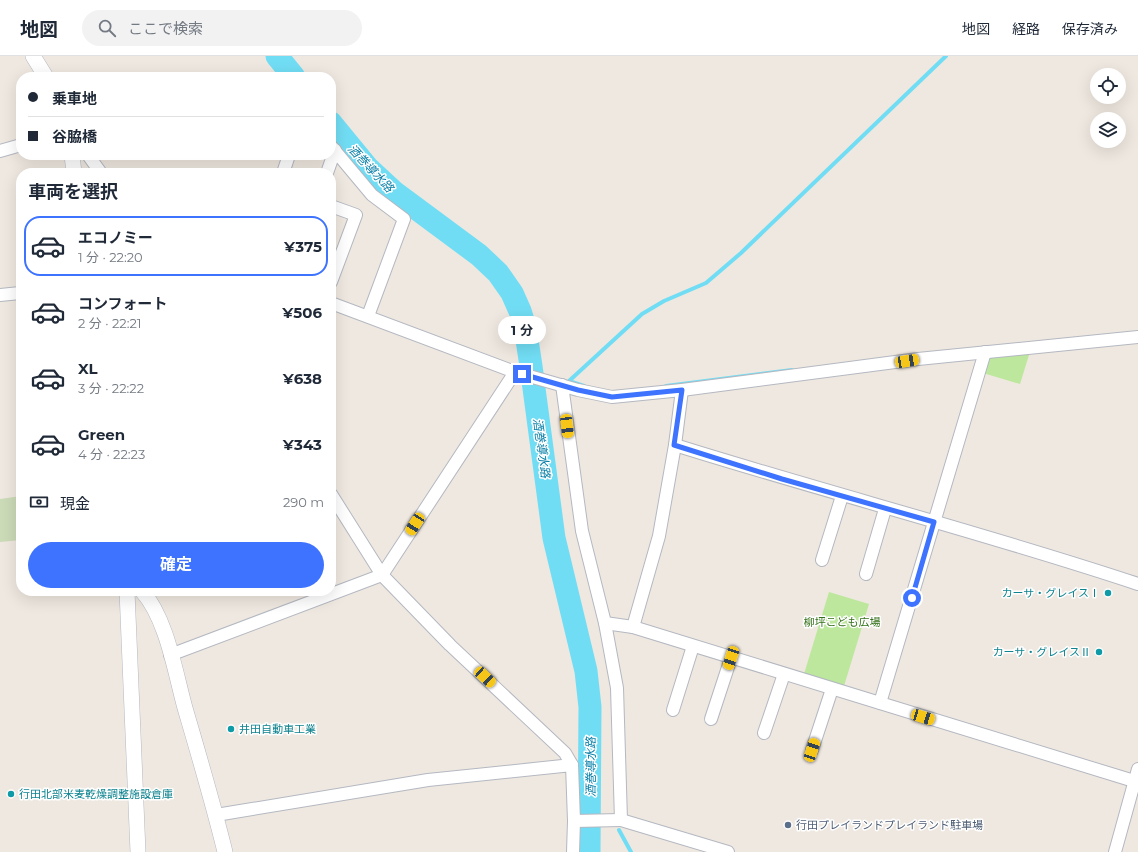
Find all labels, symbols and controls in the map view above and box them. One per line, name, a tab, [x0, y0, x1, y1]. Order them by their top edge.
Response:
search box	[82, 10, 362, 46]
icon: search	[96, 17, 118, 39]
text: 地図	[20, 18, 58, 41]
text: ここで検索	[128, 19, 203, 38]
text: 地図	[962, 20, 990, 38]
text: 経路	[1012, 20, 1040, 38]
text: 保存済み	[1062, 20, 1118, 38]
map controls	[1090, 68, 1126, 148]
button: locate	[1090, 68, 1126, 104]
text: 乗車地	[52, 89, 97, 108]
button: layers	[1090, 112, 1126, 148]
text: 谷脇橋	[52, 127, 97, 146]
water label: 酒巻導水路	[345, 141, 398, 196]
text: 車両を選択	[28, 181, 118, 203]
icon: car	[30, 228, 66, 264]
text: エコノミー	[78, 228, 153, 247]
text: ¥375	[284, 237, 322, 256]
text: 1 分 · 22:20	[78, 249, 143, 265]
icon: car	[30, 294, 66, 330]
text: コンフォート	[78, 294, 168, 313]
text: ¥506	[282, 303, 322, 322]
text: 2 分 · 22:21	[78, 315, 141, 331]
callout: 1 分	[498, 316, 546, 344]
text: 1 分	[511, 322, 533, 338]
car	[894, 353, 920, 369]
text: XL	[78, 359, 97, 378]
icon: car	[30, 360, 66, 396]
route end	[513, 365, 531, 383]
text: ¥638	[283, 369, 322, 388]
text: 3 分 · 22:22	[78, 380, 144, 396]
car	[560, 413, 574, 439]
water label: 酒巻導水路	[530, 417, 554, 480]
text: Green	[78, 425, 125, 444]
icon: car	[30, 426, 66, 462]
text: ¥343	[283, 435, 322, 454]
text: 4 分 · 22:23	[78, 446, 145, 462]
icon: cash	[28, 491, 50, 513]
text: 現金	[60, 494, 90, 513]
text: 290 m	[283, 494, 324, 510]
car	[403, 511, 427, 537]
button: 確定	[28, 542, 324, 588]
place label: カーサ・グレイスⅠ	[1002, 586, 1100, 600]
marker: カーサ・グレイスⅠ	[1103, 588, 1113, 598]
route start	[903, 589, 921, 607]
park label: 柳坪こども広場	[804, 615, 881, 629]
car	[722, 645, 740, 671]
place label: カーサ・グレイスⅡ	[993, 645, 1091, 659]
marker: カーサ・グレイスⅡ	[1094, 647, 1104, 657]
car	[472, 664, 498, 690]
car	[910, 708, 936, 726]
place label: 井田自動車工業	[239, 722, 316, 736]
marker: 井田自動車工業	[226, 724, 236, 734]
water label: 酒巻導水路	[583, 736, 598, 797]
car	[803, 737, 821, 763]
place label: 行田北部米麦乾燥調整施設倉庫	[19, 787, 173, 801]
marker: 行田北部米麦乾燥調整施設倉庫	[6, 789, 16, 799]
place label: 行田プレイランドプレイランド駐車場	[796, 818, 983, 832]
marker: 行田プレイランドプレイランド駐車場	[783, 820, 793, 830]

